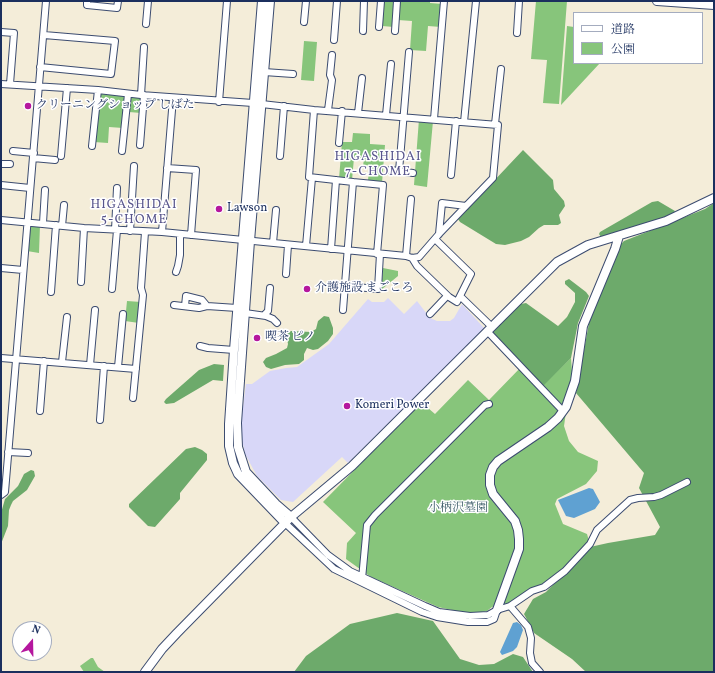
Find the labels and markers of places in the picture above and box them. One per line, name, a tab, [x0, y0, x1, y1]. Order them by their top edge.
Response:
place label: クリーニングショップ しばた	[36, 99, 194, 113]
marker: クリーニングショップ しばた	[23, 101, 33, 111]
place label: Lawson	[227, 202, 267, 216]
marker: Lawson	[214, 204, 224, 214]
place label: 介護施設 まごころ	[315, 282, 413, 296]
marker: 介護施設 まごころ	[302, 284, 312, 294]
place label: 喫茶 ピノ	[265, 331, 315, 345]
marker: 喫茶 ピノ	[252, 333, 262, 343]
place label: Komeri Power	[355, 399, 429, 413]
marker: Komeri Power	[342, 401, 352, 411]

